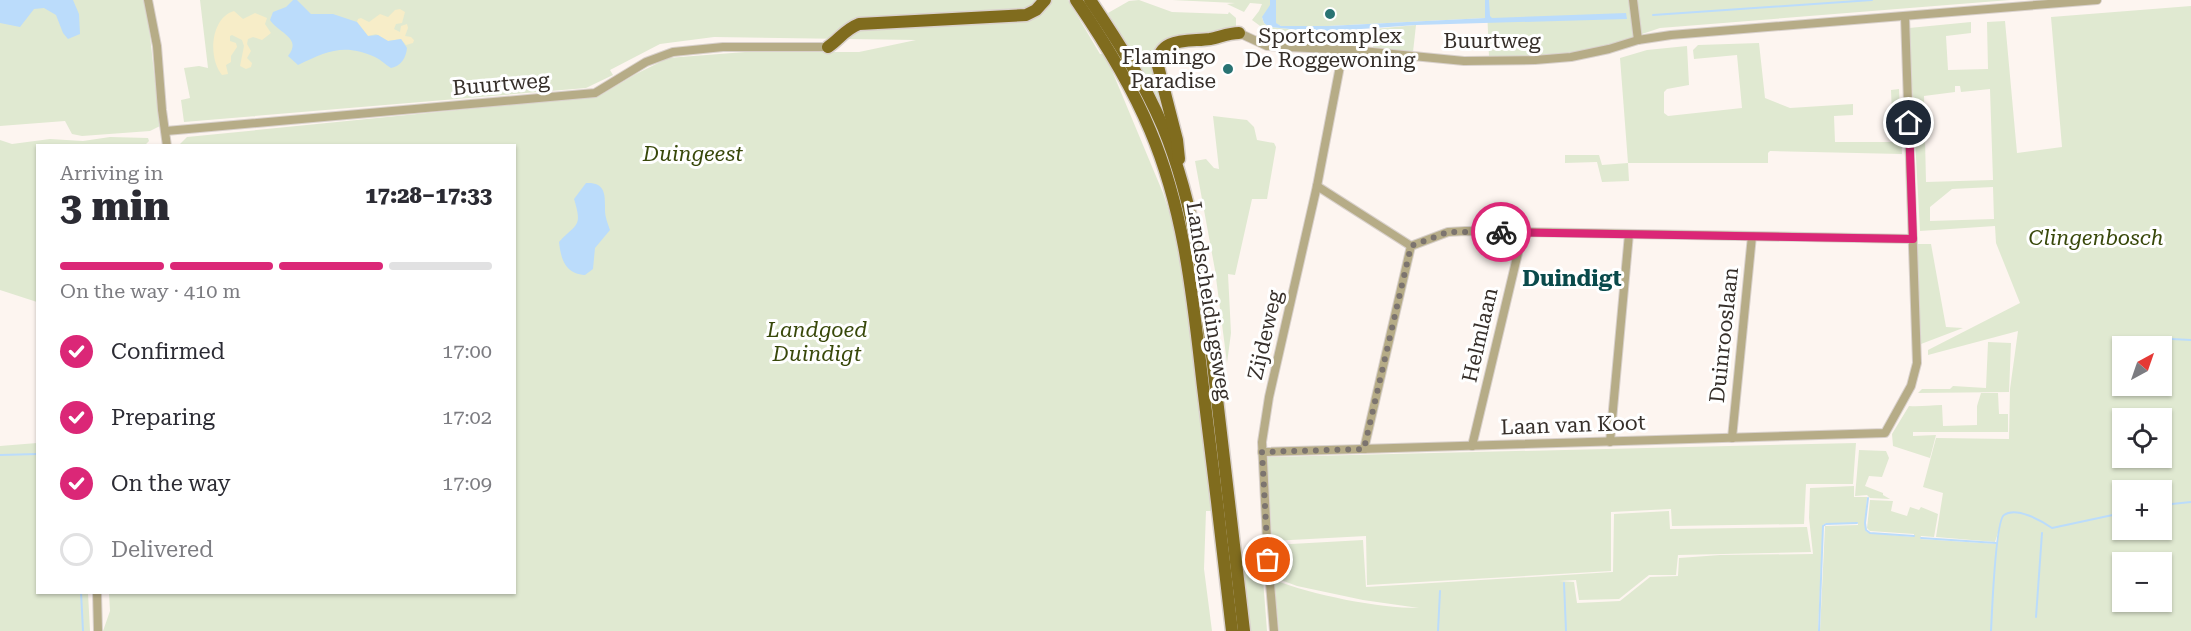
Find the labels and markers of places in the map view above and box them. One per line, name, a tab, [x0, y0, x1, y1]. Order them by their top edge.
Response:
marker: Sportcomplex De Roggewoning	[1323, 7, 1337, 21]
place label: Sportcomplex De Roggewoning	[1245, 24, 1415, 72]
place label: Flamingo Paradise	[1122, 45, 1216, 93]
marker: Flamingo Paradise	[1221, 62, 1235, 76]
pin	[1883, 97, 1934, 148]
pin	[1242, 534, 1293, 585]

